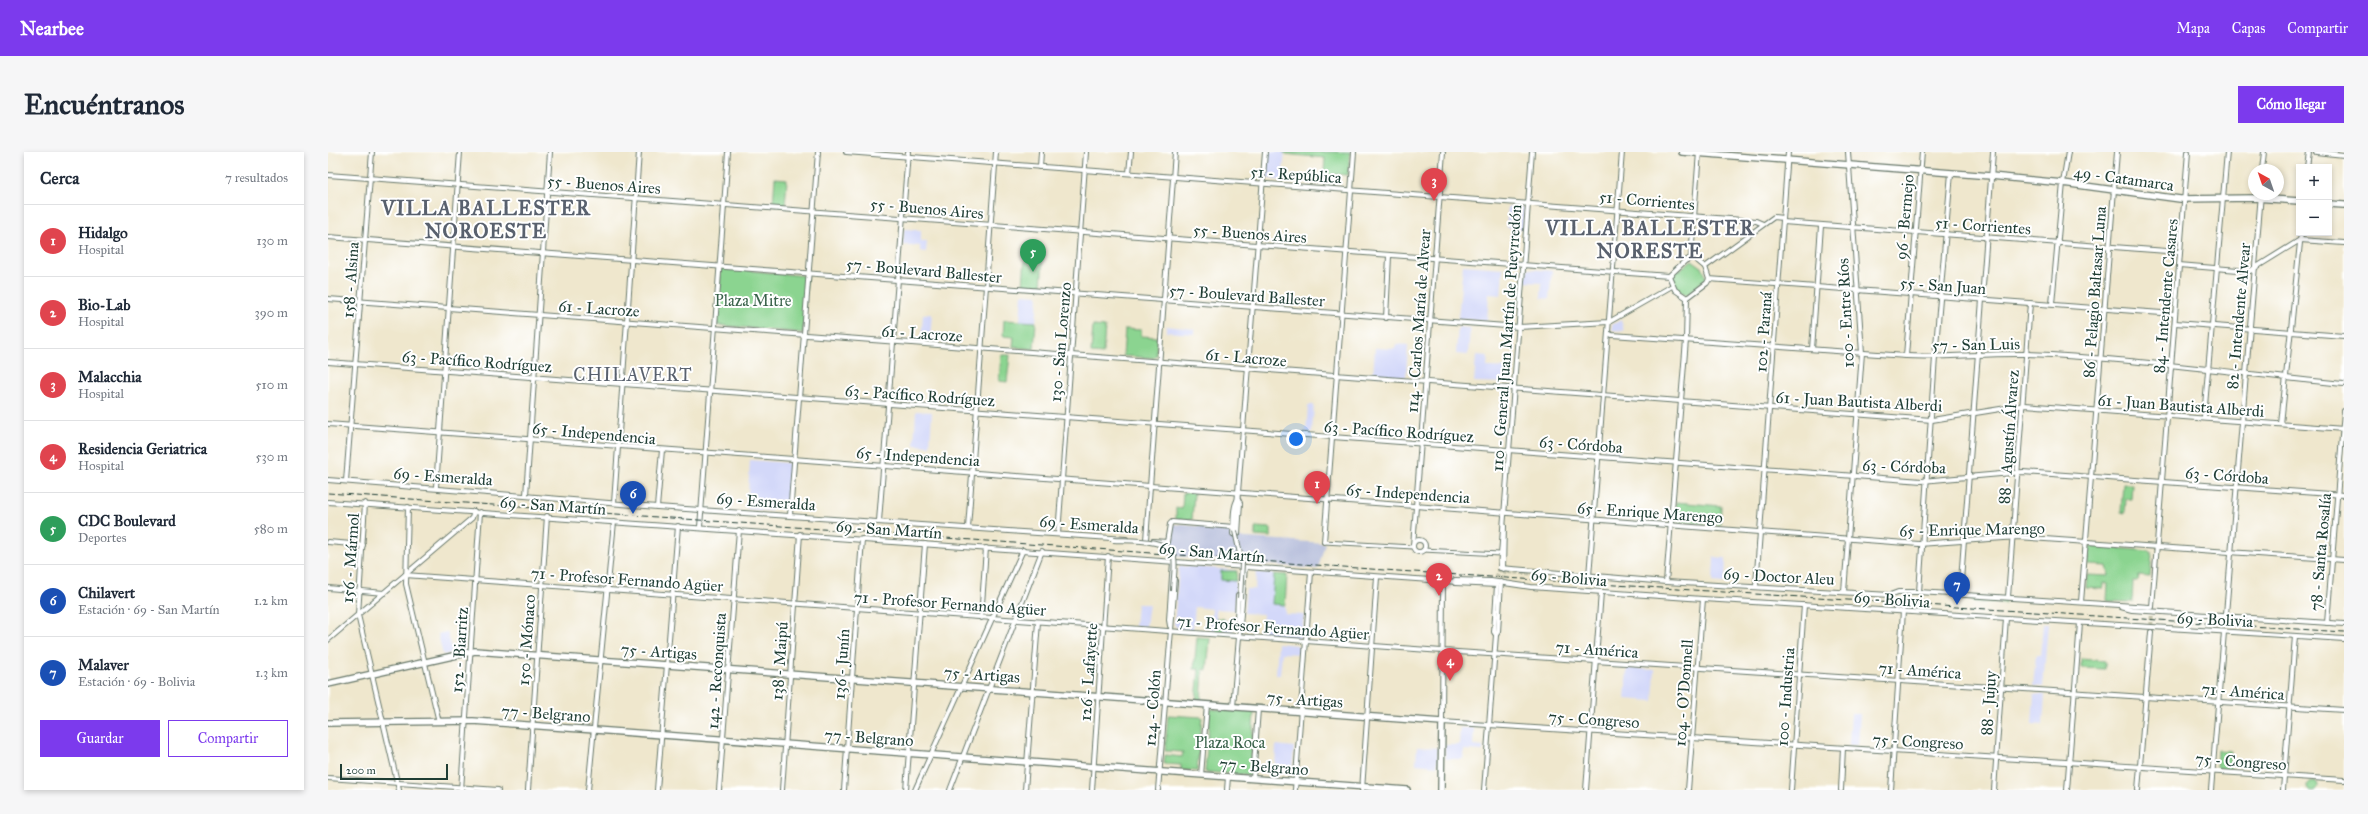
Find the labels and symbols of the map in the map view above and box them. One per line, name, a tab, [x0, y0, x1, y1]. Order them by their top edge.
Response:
street label: 51 - República	[1250, 162, 1342, 187]
street label: 49 - Catamarca	[2073, 162, 2175, 195]
north arrow	[2248, 164, 2284, 200]
pin: 3	[1421, 168, 1447, 201]
street label: 55 - Buenos Aires	[547, 171, 662, 198]
street label: 96 - Bermejo	[1891, 174, 1918, 261]
street label: 51 - Corrientes	[1598, 187, 1696, 214]
street label: 55 - Buenos Aires	[869, 194, 985, 223]
district label: VILLA BALLESTER NOROESTE	[380, 196, 591, 243]
street label: 110 - General Juan Martín de Pueyrredón	[1488, 203, 1526, 472]
street label: 86 - Pelagio Baltasar Luna	[2079, 205, 2111, 379]
street label: 51 - Corrientes	[1934, 213, 2032, 238]
district label: VILLA BALLESTER NORESTE	[1544, 216, 1755, 263]
street label: 84 - Intendente Casares	[2149, 218, 2182, 374]
street label: 55 - Buenos Aires	[1193, 220, 1308, 247]
street label: 114 - Carlos María de Alvear	[1403, 229, 1434, 414]
pin: 5	[1020, 239, 1046, 272]
street label: 158 - Alsina	[338, 241, 363, 319]
street label: 82 - Intendente Alvear	[2223, 242, 2254, 390]
street label: 57 - Boulevard Ballester	[845, 254, 1003, 287]
street label: 100 - Entre Ríos	[1833, 258, 1858, 368]
street label: 55 - San Juan	[1899, 273, 1987, 299]
street label: 130 - San Lorenzo	[1046, 281, 1075, 403]
street label: 57 - Boulevard Ballester	[1168, 281, 1326, 310]
park label: Plaza Mitre	[715, 291, 792, 310]
street label: 102 - Paraná	[1751, 291, 1776, 373]
street label: 61 - Lacroze	[558, 296, 641, 321]
street label: 61 - Lacroze	[881, 321, 964, 346]
street label: 57 - San Luis	[1932, 334, 2020, 355]
street label: 61 - Lacroze	[1205, 344, 1288, 371]
street label: 63 - Pacífico Rodríguez	[401, 347, 553, 377]
district label: CHILAVERT	[573, 364, 693, 386]
street label: 88 - Agustín Álvarez	[1993, 369, 2024, 505]
street label: 63 - Pacífico Rodríguez	[844, 381, 996, 411]
street label: 61 - Juan Bautista Alberdi	[1775, 388, 1943, 416]
street label: 61 - Juan Bautista Alberdi	[2097, 390, 2265, 422]
street label: 63 - Pacífico Rodríguez	[1323, 417, 1475, 447]
street label: 65 - Independencia	[531, 419, 657, 448]
your location	[1286, 429, 1306, 449]
street label: 63 - Córdoba	[1539, 432, 1624, 457]
street label: 65 - Independencia	[856, 443, 981, 470]
street label: 63 - Córdoba	[1862, 456, 1946, 477]
street label: 63 - Córdoba	[2185, 463, 2270, 488]
street label: 69 - Esmeralda	[393, 464, 493, 489]
pin: 1	[1304, 471, 1330, 504]
street label: 65 - Independencia	[1346, 480, 1471, 507]
pin: 6	[620, 481, 646, 514]
street label: 69 - Esmeralda	[716, 489, 816, 514]
street label: 69 - San Martín	[499, 492, 607, 519]
street label: 78 - Santa Rosalía	[2306, 492, 2335, 612]
street label: 65 - Enrique Marengo	[1576, 498, 1723, 528]
street label: 156 - Mármol	[338, 512, 363, 604]
street label: 69 - Esmeralda	[1039, 512, 1139, 537]
street label: 69 - San Martín	[835, 516, 943, 543]
street label: 65 - Enrique Marengo	[1899, 519, 2045, 541]
street label: 69 - San Martín	[1158, 538, 1266, 567]
street label: 71 - Profesor Fernando Agüer	[530, 563, 724, 597]
pin: 2	[1426, 563, 1452, 596]
street label: 69 - Doctor Aleu	[1723, 564, 1836, 589]
street label: 69 - Bolivia	[1530, 565, 1608, 590]
pin: 7	[1944, 572, 1970, 605]
street label: 71 - Profesor Fernando Agüer	[853, 587, 1047, 621]
street label: 69 - Bolivia	[1853, 587, 1931, 612]
street label: 150 - Mónaco	[514, 594, 539, 686]
street label: 152 - Biarritz	[447, 606, 472, 694]
street label: 69 - Bolivia	[2176, 608, 2254, 631]
street label: 71 - Profesor Fernando Agüer	[1176, 611, 1370, 645]
street label: 142 - Reconquista	[703, 612, 731, 730]
street label: 138 - Maipú	[767, 621, 792, 701]
street label: 126 - Lafayette	[1076, 622, 1101, 722]
street label: 136 - Junín	[830, 628, 854, 700]
street label: 71 - América	[1555, 637, 1639, 662]
street label: 104 - O'Donnell	[1670, 638, 1697, 747]
street label: 75 - Artigas	[620, 639, 698, 665]
street label: 100 - Industria	[1773, 647, 1798, 747]
pin: 4	[1437, 648, 1463, 681]
street label: 71 - América	[1878, 658, 1962, 683]
street label: 75 - Artigas	[943, 662, 1021, 688]
street label: 124 - Colón	[1140, 669, 1165, 747]
street label: 88 - Jujuy	[1977, 669, 2001, 736]
street label: 71 - América	[2201, 679, 2285, 704]
street label: 75 - Artigas	[1266, 687, 1344, 713]
street label: 77 - Belgrano	[501, 701, 591, 727]
street label: 75 - Congreso	[1548, 707, 1640, 733]
street label: 77 - Belgrano	[824, 725, 914, 751]
street label: 75 - Congreso	[1872, 730, 1964, 754]
park label: Plaza Roca	[1195, 733, 1266, 752]
street label: 75 - Congreso	[2195, 749, 2287, 775]
street label: 77 - Belgrano	[1219, 754, 1309, 780]
scale bar	[340, 762, 448, 781]

